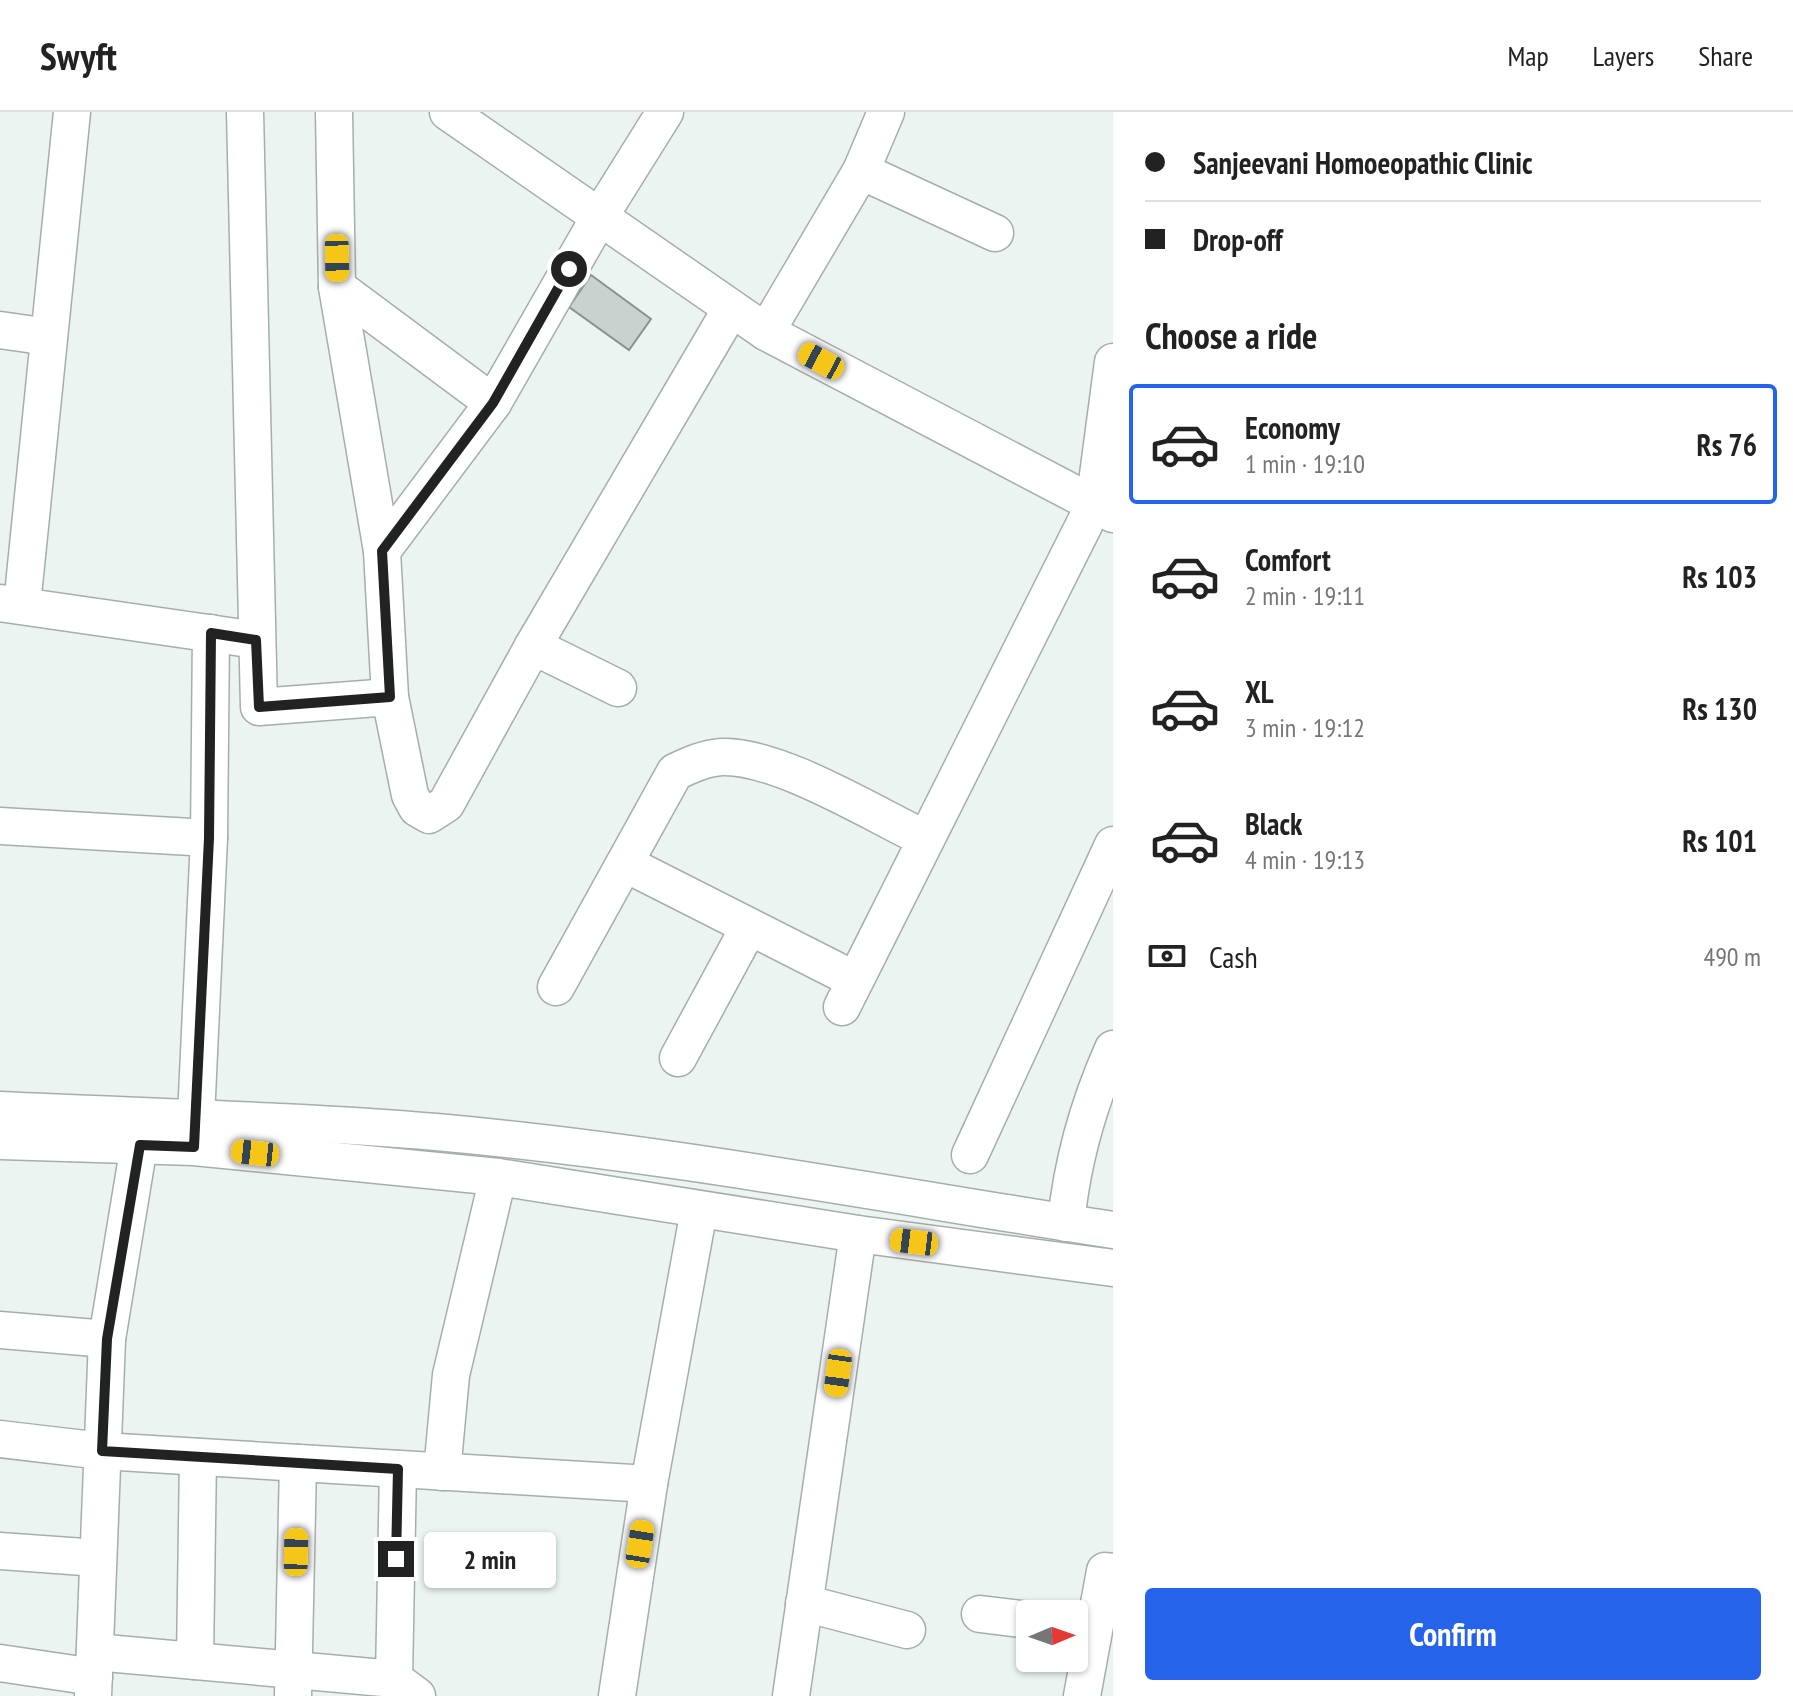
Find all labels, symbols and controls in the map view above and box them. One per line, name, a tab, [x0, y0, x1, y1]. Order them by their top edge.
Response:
text: Swyft	[40, 31, 117, 80]
text: Map	[1507, 37, 1549, 74]
text: Layers	[1593, 37, 1654, 74]
text: Share	[1698, 37, 1753, 74]
text: Sanjeevani Homoeopathic Clinic	[1193, 143, 1533, 182]
text: Drop-off	[1193, 220, 1283, 259]
car	[325, 234, 349, 282]
route start	[551, 251, 587, 287]
text: Choose a ride	[1145, 312, 1317, 359]
car	[794, 339, 848, 383]
icon: car	[1149, 408, 1221, 480]
text: Economy	[1245, 408, 1340, 447]
text: Rs 76	[1697, 425, 1757, 464]
text: 1 min · 19:10	[1245, 447, 1365, 480]
icon: car	[1149, 540, 1221, 612]
text: Comfort	[1245, 540, 1331, 579]
text: Rs 103	[1682, 557, 1757, 596]
text: 2 min · 19:11	[1245, 579, 1365, 612]
icon: car	[1149, 672, 1221, 744]
text: XL	[1245, 672, 1274, 711]
text: Rs 130	[1682, 689, 1757, 728]
text: 3 min · 19:12	[1245, 711, 1365, 744]
icon: car	[1149, 804, 1221, 876]
text: Black	[1245, 804, 1302, 843]
text: Rs 101	[1682, 821, 1757, 860]
text: 4 min · 19:13	[1245, 843, 1365, 876]
icon: cash	[1145, 934, 1189, 978]
text: Cash	[1209, 937, 1258, 976]
text: 490 m	[1703, 940, 1761, 973]
car	[230, 1139, 280, 1167]
car	[889, 1227, 939, 1257]
car	[823, 1348, 853, 1398]
car	[624, 1518, 656, 1570]
car	[284, 1528, 308, 1576]
callout: 2 min	[424, 1531, 556, 1587]
route end	[378, 1541, 414, 1577]
text: 2 min	[464, 1543, 516, 1576]
button: Confirm	[1145, 1588, 1761, 1680]
north arrow	[1016, 1600, 1088, 1672]
map controls	[1016, 1600, 1088, 1672]

